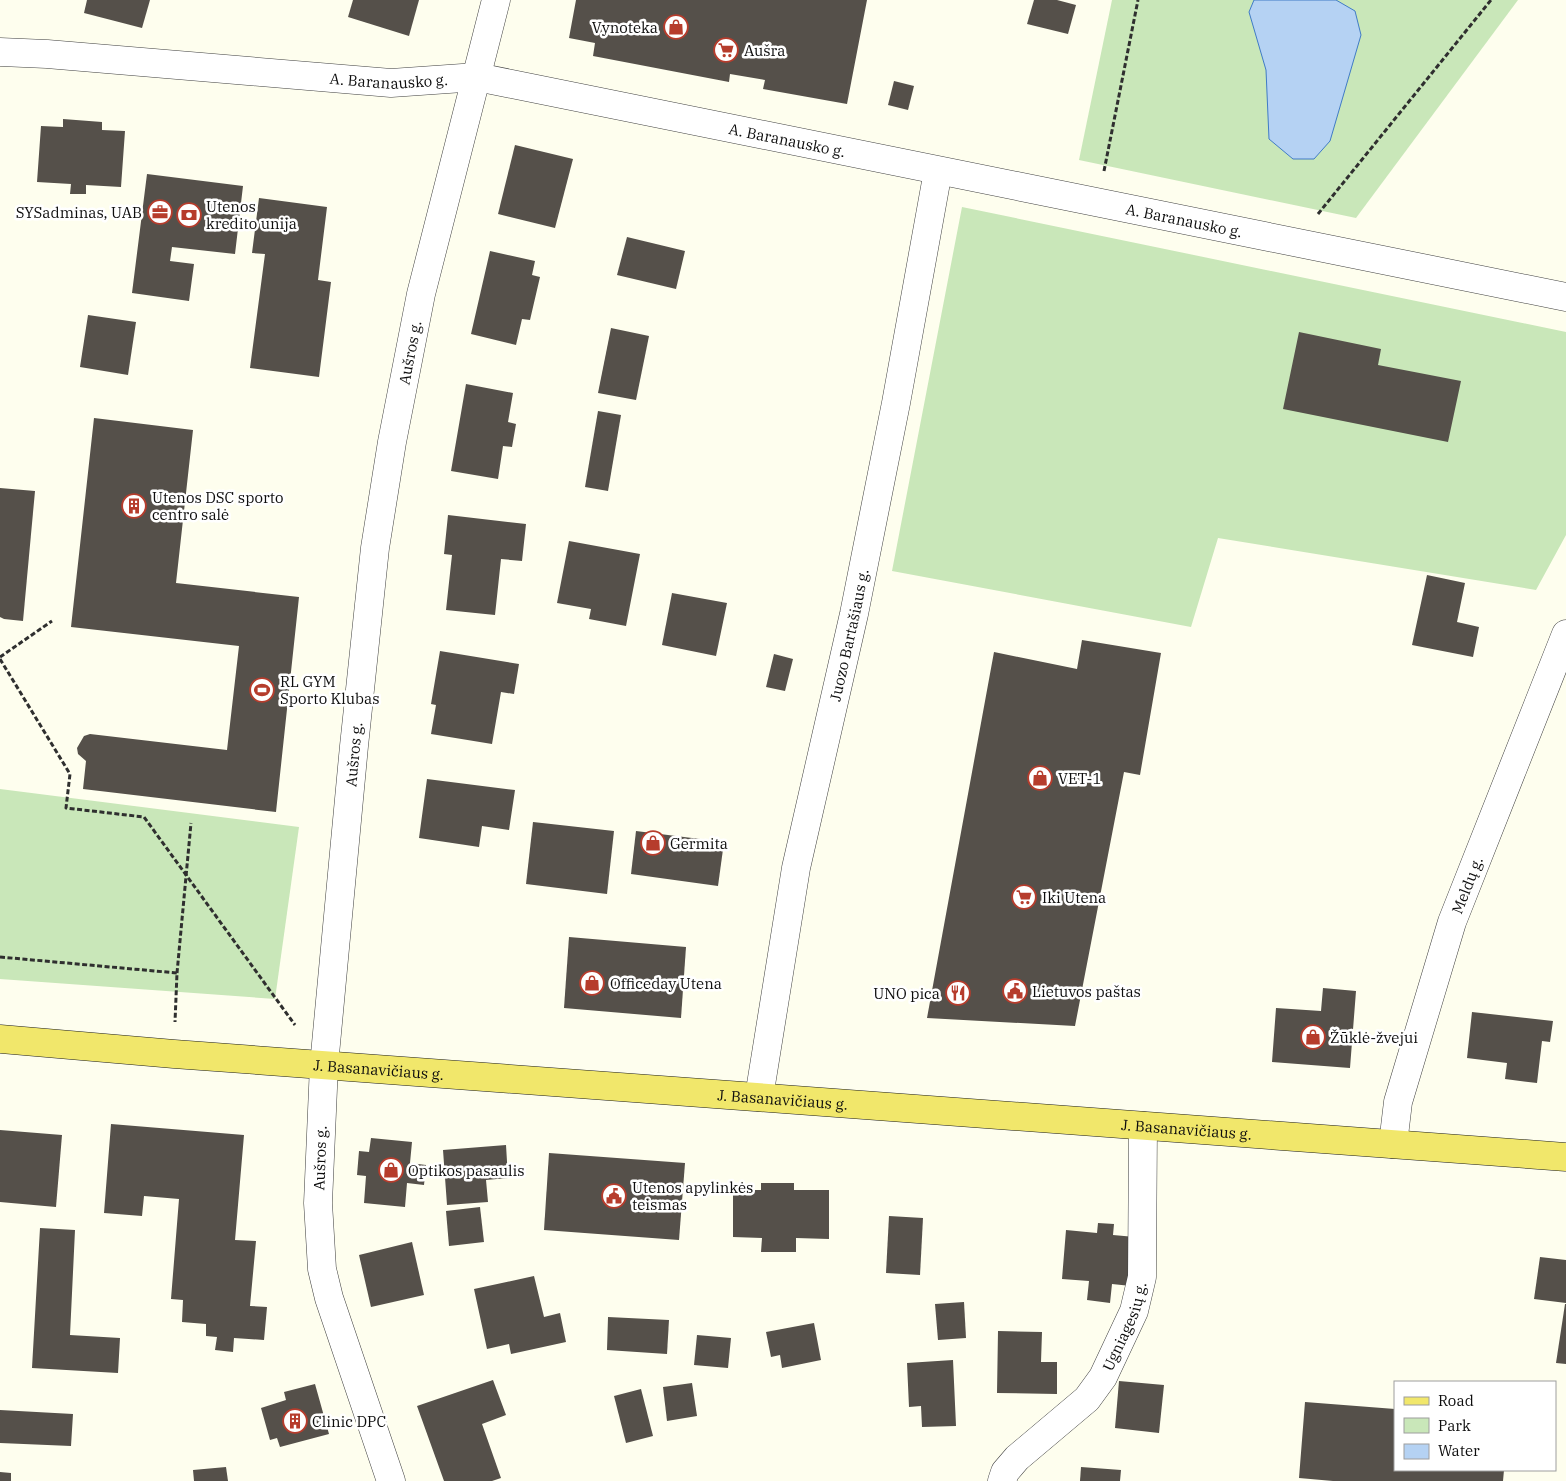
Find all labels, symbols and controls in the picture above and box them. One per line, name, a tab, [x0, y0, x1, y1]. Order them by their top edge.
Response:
shop icon: Vynoteka	[663, 14, 689, 40]
place label: Vynoteka	[592, 18, 658, 37]
supermarket icon: Aušra	[713, 37, 739, 63]
place label: Aušra	[744, 41, 785, 60]
street label: A. Baranausko g.	[329, 68, 448, 93]
street label: A. Baranausko g.	[727, 119, 847, 161]
place label: Utenos kredito unija	[206, 197, 297, 233]
office icon: SYSadminas, UAB	[147, 199, 173, 225]
street label: A. Baranausko g.	[1124, 199, 1244, 241]
bank icon: Utenos kredito unija	[176, 202, 202, 228]
place label: SYSadminas, UAB	[16, 203, 142, 222]
street label: Aušros g.	[394, 319, 425, 386]
place label: Utenos DSC sporto centro salė	[152, 488, 284, 524]
building icon: Utenos DSC sporto centro salė	[121, 493, 147, 519]
street label: Juozo Bartašiaus g.	[825, 567, 872, 703]
place label: RL GYM Sporto Klubas	[280, 672, 380, 708]
sports icon: RL GYM Sporto Klubas	[249, 677, 275, 703]
street label: Aušros g.	[341, 721, 366, 788]
shop icon: VET-1	[1027, 765, 1053, 791]
place label: VET-1	[1058, 769, 1102, 788]
shop icon: Germita	[640, 830, 666, 856]
place label: Germita	[670, 834, 728, 853]
street label: Meldų g.	[1447, 854, 1487, 916]
supermarket icon: Iki Utena	[1011, 884, 1037, 910]
place label: Iki Utena	[1042, 888, 1106, 907]
shop icon: Officeday Utena	[579, 970, 605, 996]
place label: Officeday Utena	[610, 974, 722, 993]
public building icon: Lietuvos paštas	[1002, 978, 1028, 1004]
restaurant icon: UNO pica	[945, 980, 971, 1006]
place label: Lietuvos paštas	[1032, 982, 1141, 1001]
place label: UNO pica	[873, 984, 940, 1003]
shop icon: Žūklė-žvejui	[1300, 1024, 1326, 1050]
place label: Žūklė-žvejui	[1330, 1028, 1418, 1047]
street label: J. Basanavičiaus g.	[313, 1055, 445, 1083]
street label: J. Basanavičiaus g.	[717, 1085, 849, 1113]
street label: J. Basanavičiaus g.	[1121, 1115, 1253, 1143]
street label: Aušros g.	[309, 1125, 331, 1191]
shop icon: Optikos pasaulis	[378, 1157, 404, 1183]
place label: Optikos pasaulis	[408, 1161, 525, 1180]
place label: Utenos apylinkės teismas	[632, 1178, 753, 1214]
public building icon: Utenos apylinkės teismas	[601, 1183, 627, 1209]
street label: Ugniagesių g.	[1098, 1280, 1150, 1374]
legend	[1394, 1381, 1556, 1471]
text: Road	[1438, 1391, 1474, 1410]
building icon: Clinic DPC	[282, 1408, 308, 1434]
place label: Clinic DPC	[312, 1412, 386, 1431]
text: Park	[1438, 1416, 1471, 1435]
text: Water	[1438, 1441, 1480, 1460]

